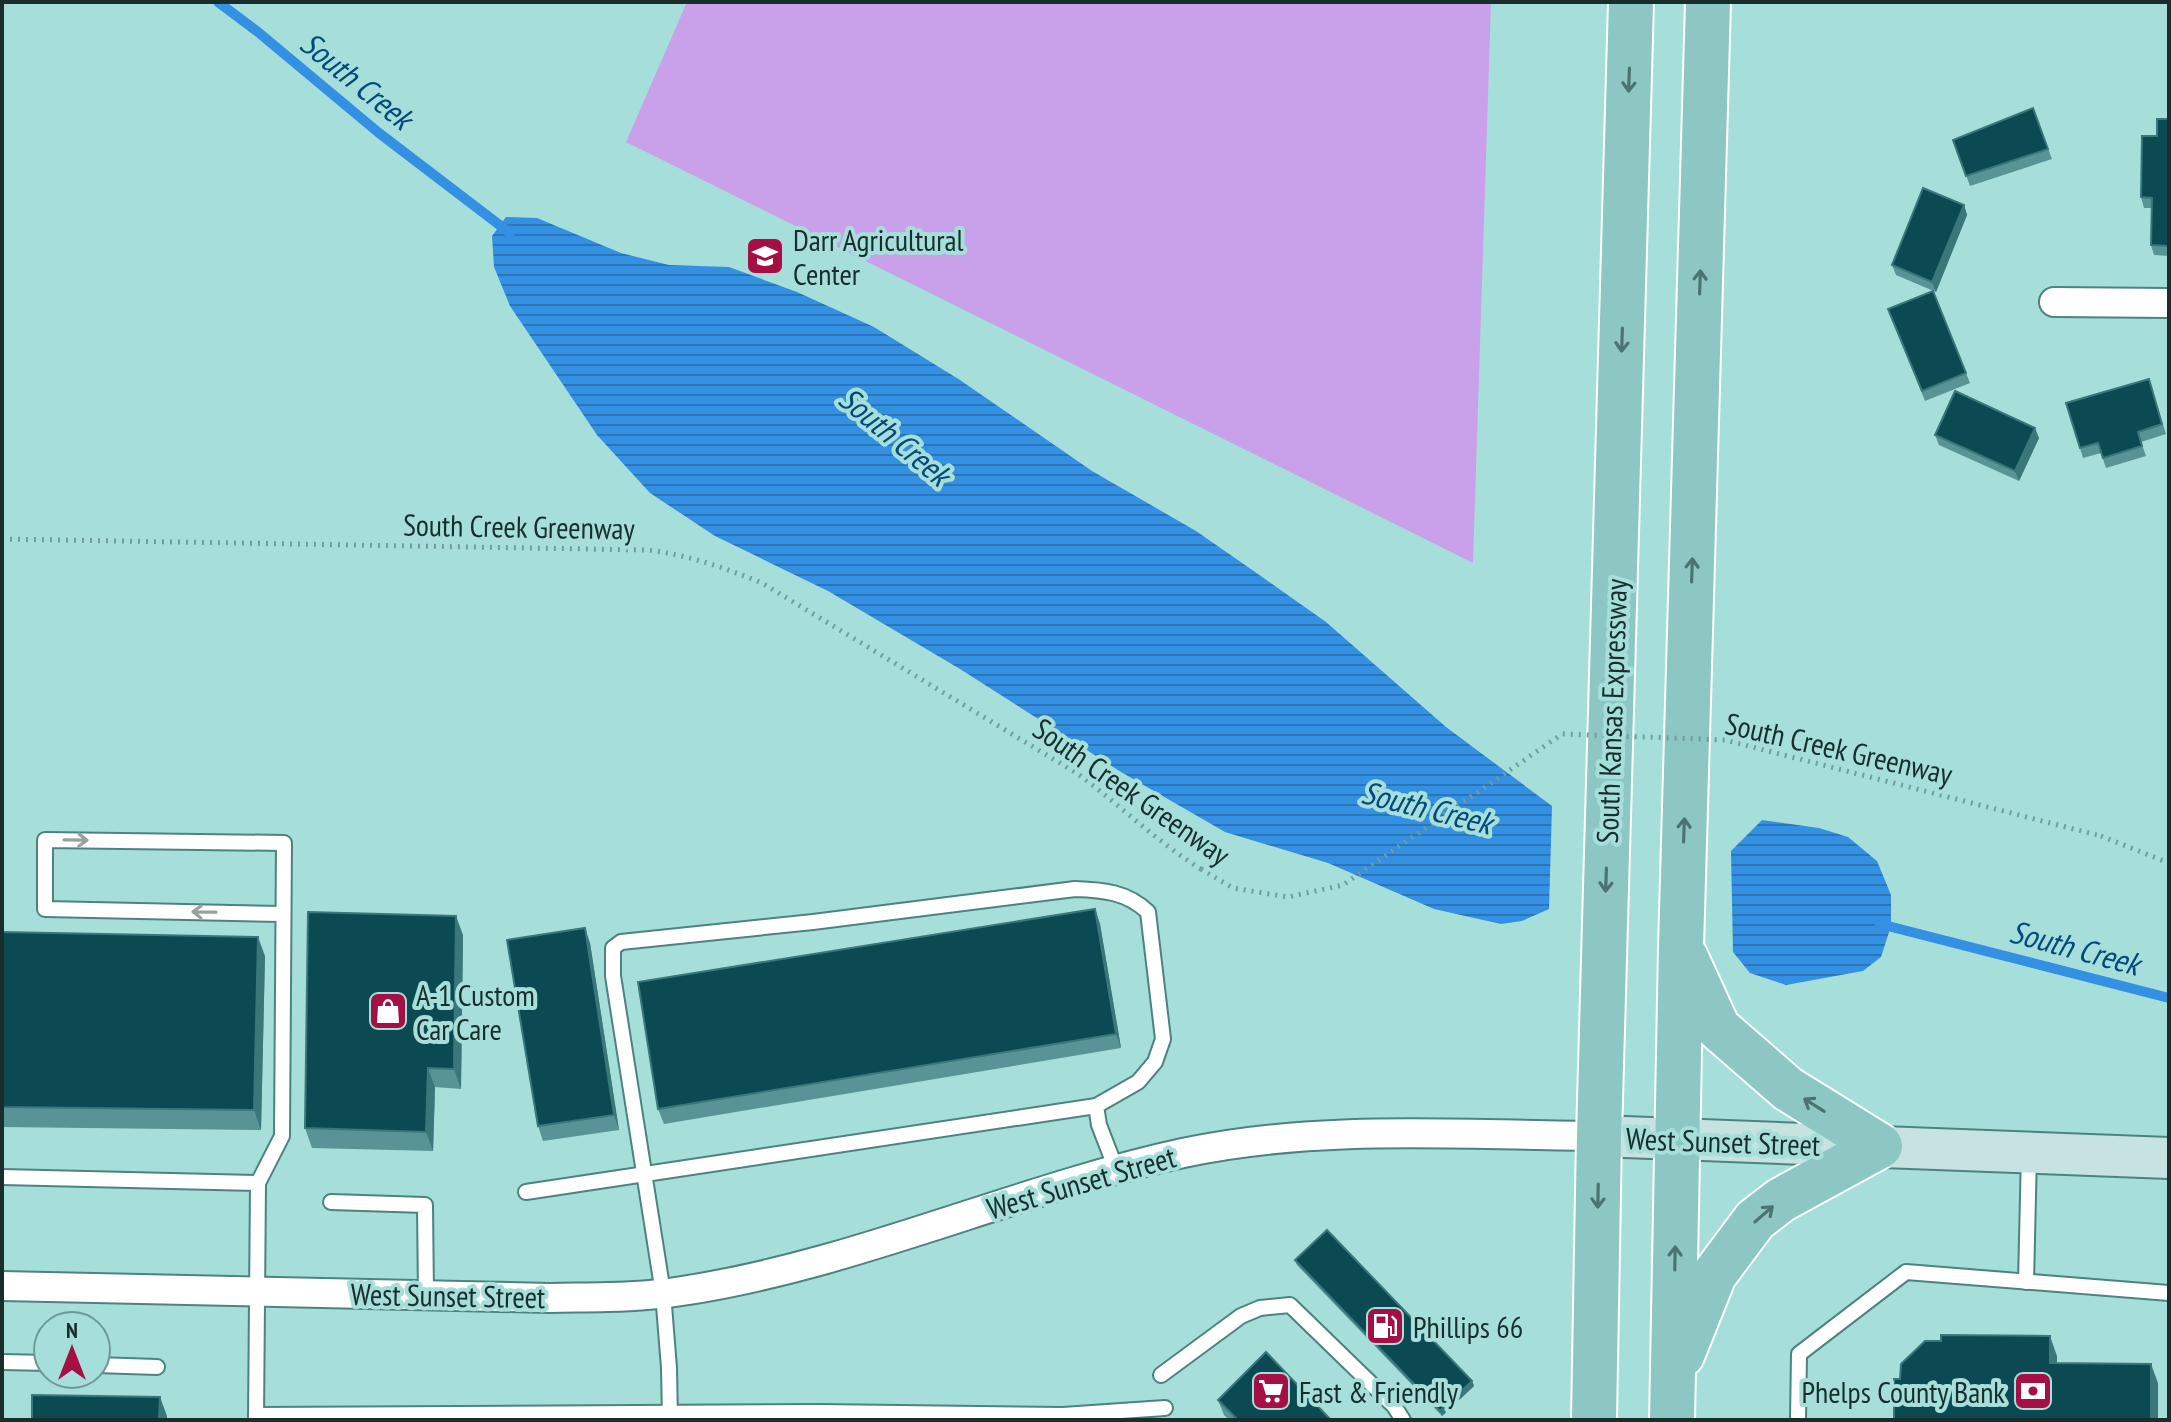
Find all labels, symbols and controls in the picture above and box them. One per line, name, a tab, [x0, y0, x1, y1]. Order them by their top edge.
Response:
water label: South Creek	[292, 22, 425, 140]
one-way arrow	[1621, 66, 1637, 93]
place label: Darr Agricultural Center	[793, 220, 963, 293]
school or university icon: Darr Agricultural Center	[744, 235, 786, 277]
one-way arrow	[1692, 269, 1707, 296]
one-way arrow	[1614, 326, 1629, 353]
water label: South Creek	[831, 377, 962, 497]
street label: South Creek Greenway	[403, 504, 636, 548]
one-way arrow	[1684, 557, 1699, 584]
street label: South Kansas Expressway	[1587, 577, 1635, 844]
street label: South Creek Greenway	[1722, 703, 1957, 793]
street label: South Creek Greenway	[1026, 709, 1239, 874]
water label: South Creek	[1358, 771, 1500, 844]
one-way arrow	[1677, 817, 1692, 844]
one-way arrow	[62, 832, 89, 848]
one-way arrow	[1598, 866, 1614, 893]
one-way arrow	[191, 905, 218, 920]
water label: South Creek	[2005, 910, 2148, 985]
place label: A-1 Custom Car Care	[416, 975, 535, 1048]
shop icon: A-1 Custom Car Care	[367, 990, 409, 1032]
one-way arrow	[1803, 1097, 1825, 1113]
street label: West Sunset Street	[1625, 1118, 1822, 1164]
street label: West Sunset Street	[982, 1136, 1181, 1228]
one-way arrow	[1590, 1182, 1605, 1209]
one-way arrow	[1753, 1205, 1774, 1223]
one-way arrow	[1667, 1245, 1682, 1272]
street label: West Sunset Street	[350, 1274, 546, 1316]
fuel station icon: Phillips 66	[1364, 1305, 1406, 1347]
place label: Phillips 66	[1413, 1307, 1523, 1346]
north arrow	[32, 1310, 112, 1390]
text: N	[66, 1316, 78, 1344]
supermarket icon: Fast & Friendly	[1250, 1370, 1292, 1412]
bank icon: Phelps County Bank	[2012, 1370, 2054, 1412]
place label: Fast & Friendly	[1299, 1372, 1459, 1411]
place label: Phelps County Bank	[1802, 1372, 2005, 1411]

